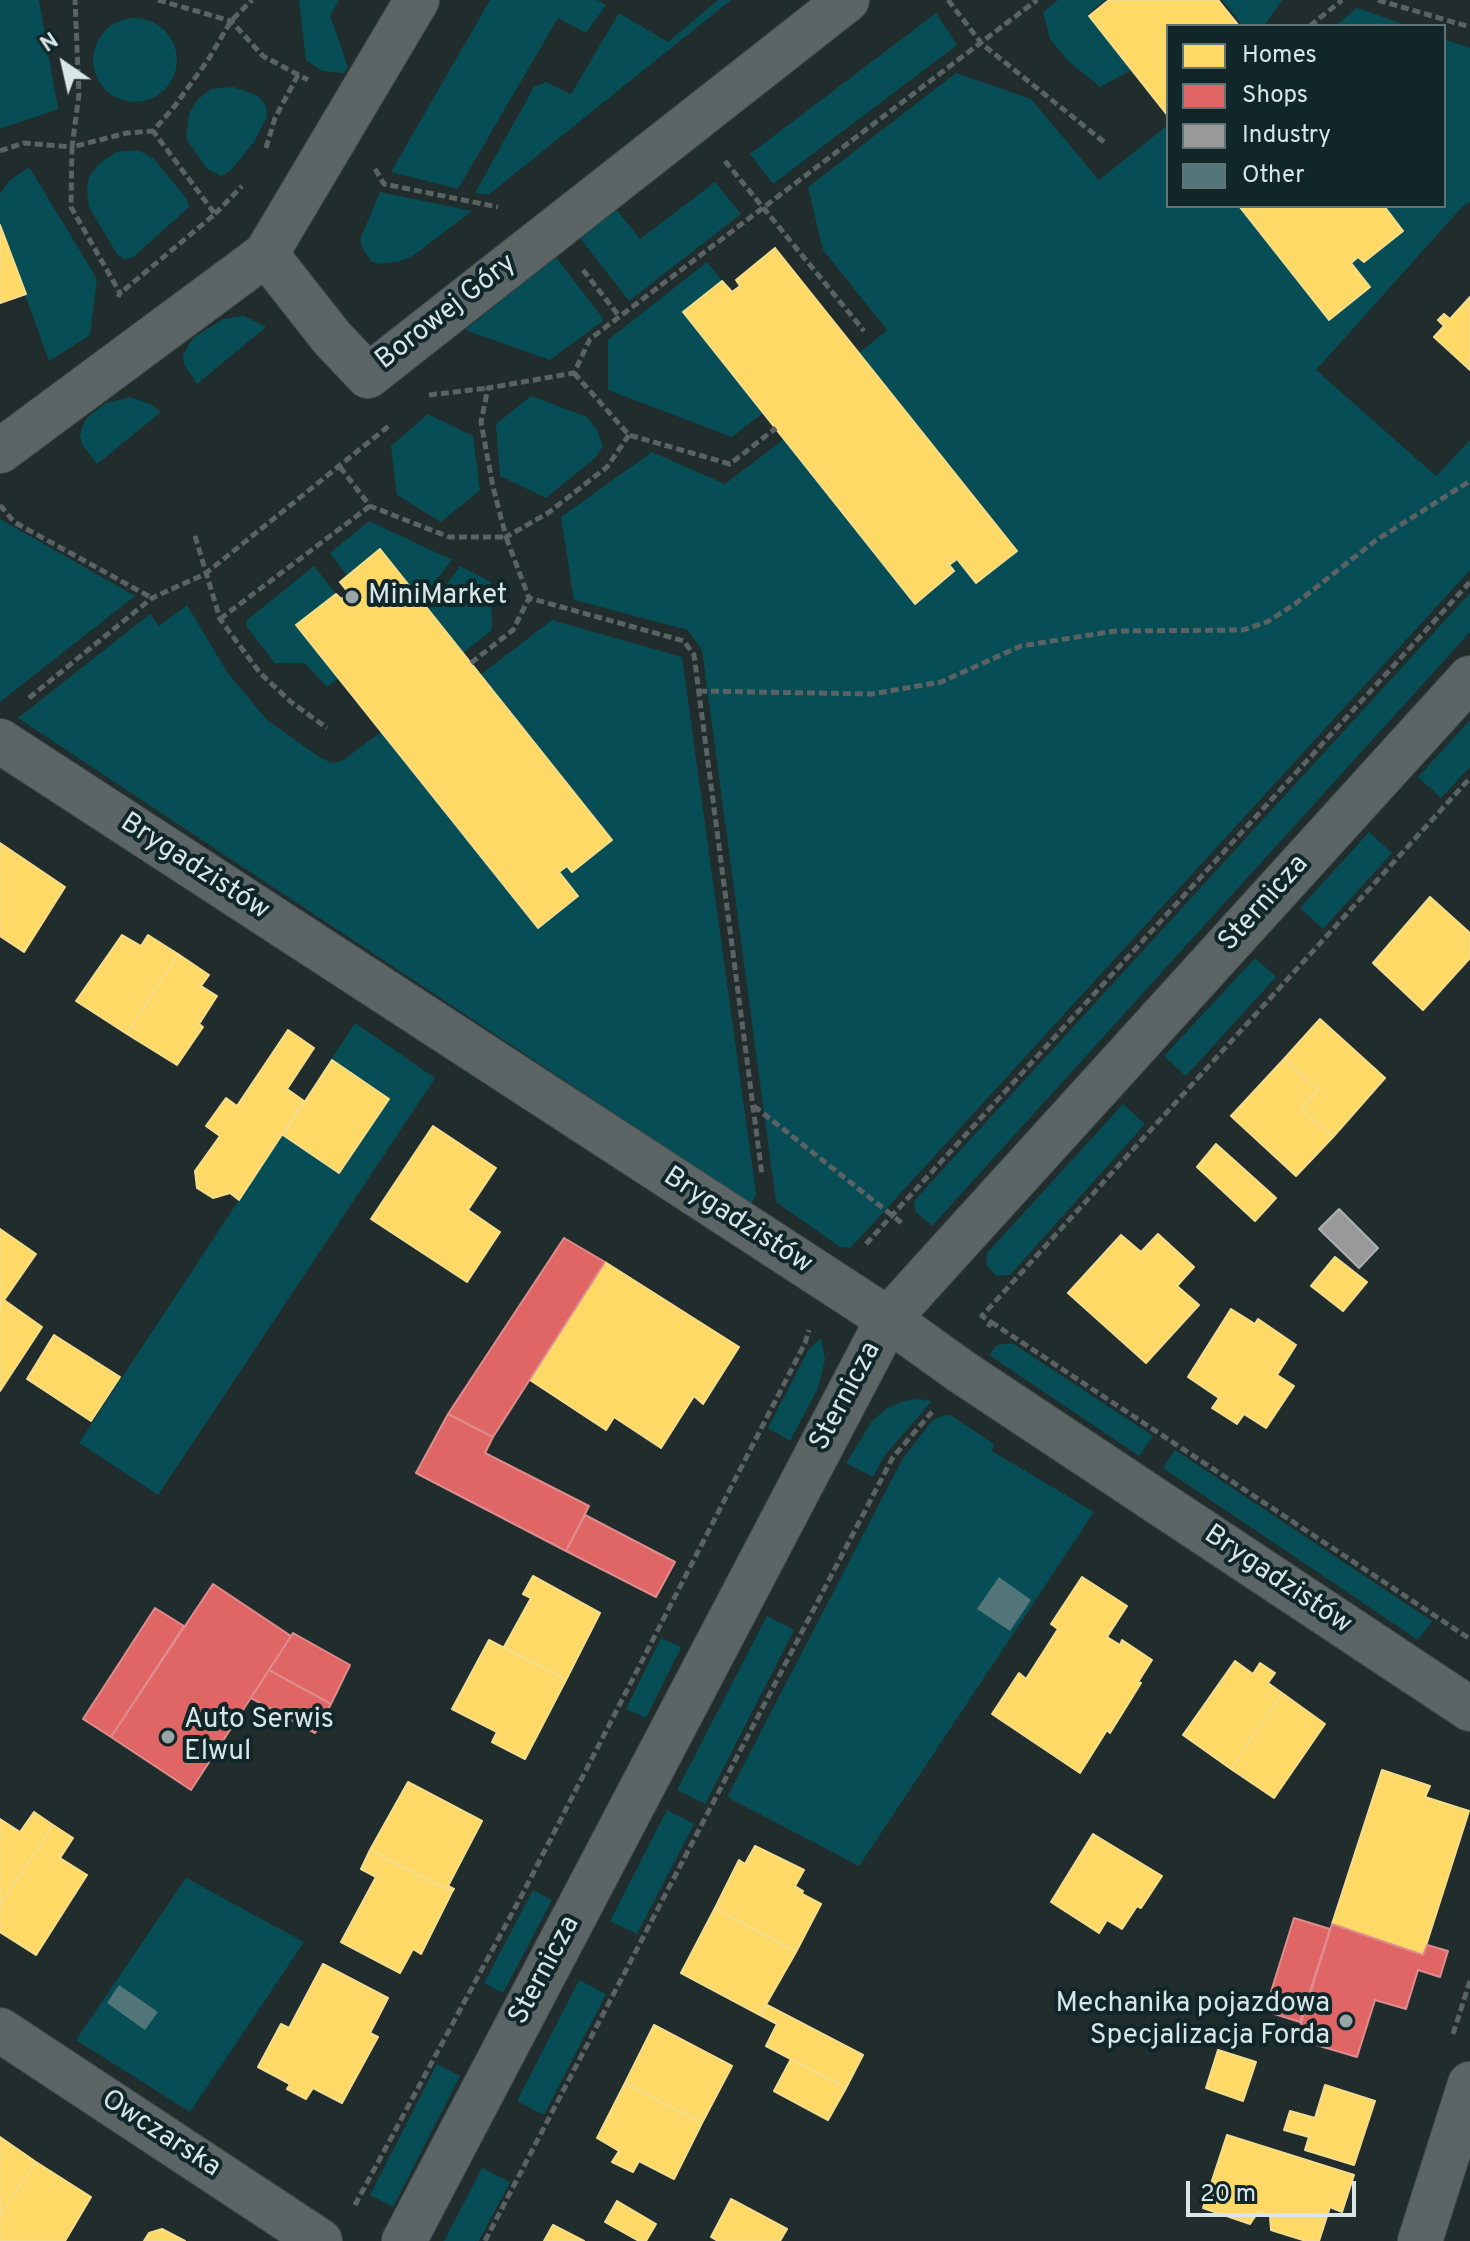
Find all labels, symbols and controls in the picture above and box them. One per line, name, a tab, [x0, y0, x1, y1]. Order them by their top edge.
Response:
north arrow	[24, 24, 104, 104]
legend	[1166, 24, 1446, 208]
text: N	[36, 28, 64, 59]
text: Homes	[1242, 41, 1317, 71]
text: Shops	[1242, 81, 1308, 111]
text: Industry	[1242, 121, 1331, 151]
text: Other	[1242, 161, 1304, 191]
street label: Borowej Góry	[370, 248, 524, 378]
place label: MiniMarket	[368, 580, 507, 614]
marker: MiniMarket	[343, 588, 361, 606]
street label: Brygadzistów	[113, 807, 275, 929]
street label: Sternicza	[1213, 849, 1317, 959]
street label: Brygadzistów	[656, 1161, 818, 1283]
street label: Sternicza	[804, 1337, 890, 1457]
street label: Brygadzistów	[1197, 1519, 1357, 1643]
place label: Auto Serwis Elwul	[184, 1704, 334, 1770]
marker: Auto Serwis Elwul	[159, 1728, 177, 1746]
street label: Sternicza	[503, 1911, 589, 2031]
place label: Mechanika pojazdowa Specjalizacja Forda	[1055, 1988, 1330, 2054]
marker: Mechanika pojazdowa Specjalizacja Forda	[1337, 2012, 1355, 2030]
street label: Owczarska	[94, 2084, 226, 2186]
scale bar	[1190, 2165, 1360, 2215]
text: 20 m	[1200, 2180, 1256, 2210]

